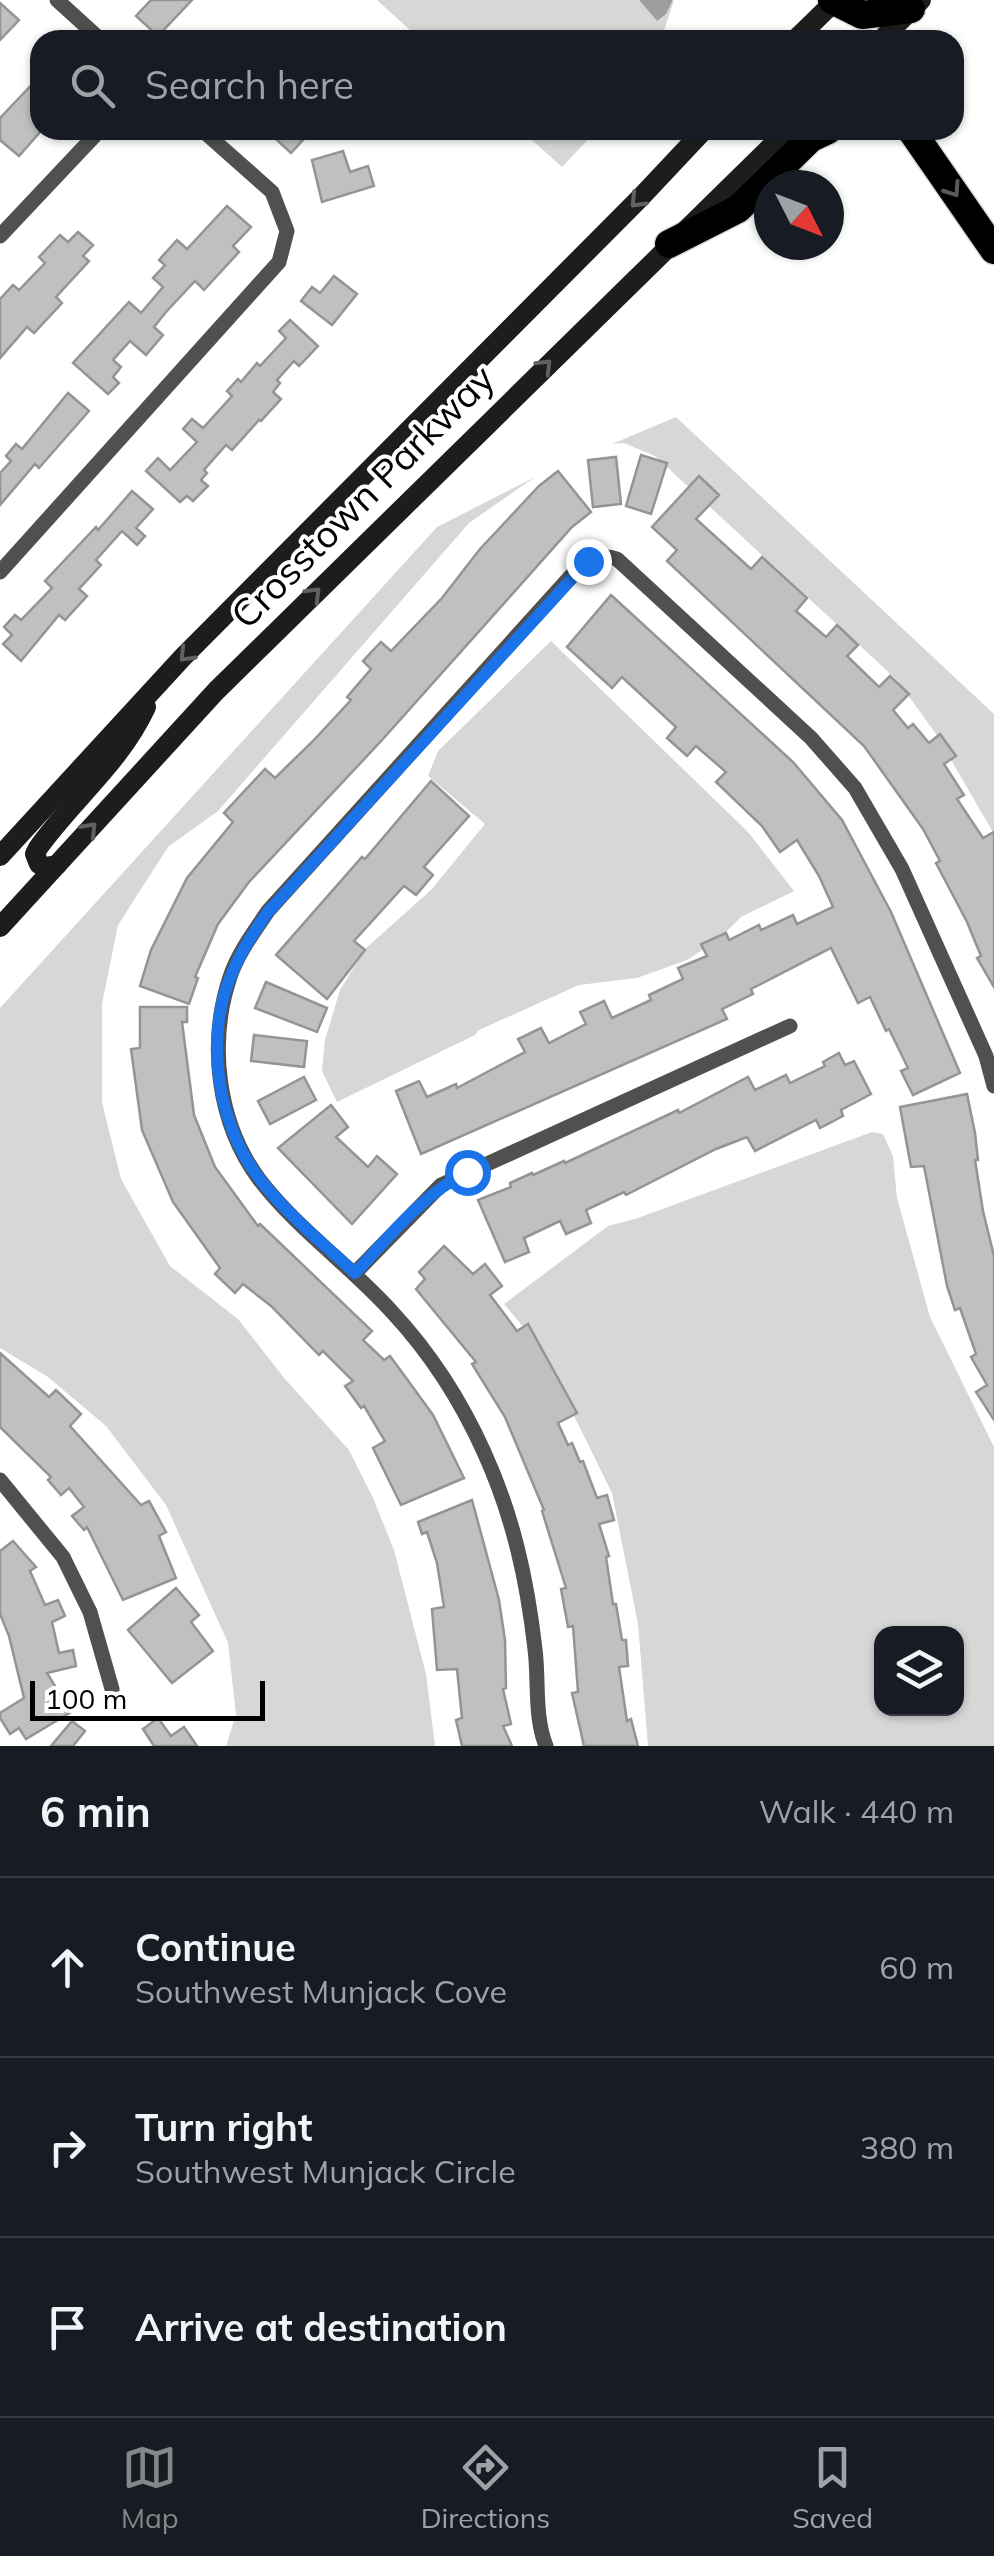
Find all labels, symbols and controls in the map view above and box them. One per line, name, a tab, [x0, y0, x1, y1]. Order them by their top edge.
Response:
search box	[30, 30, 964, 140]
icon: search	[65, 58, 120, 113]
text: Search here	[145, 61, 354, 109]
north arrow	[754, 170, 844, 260]
one-way arrow	[941, 179, 959, 198]
one-way arrow	[631, 189, 649, 208]
street label: Crosstown Parkway	[220, 354, 504, 638]
one-way arrow	[534, 360, 552, 378]
route end	[566, 539, 612, 585]
one-way arrow	[303, 588, 321, 606]
one-way arrow	[180, 643, 198, 661]
one-way arrow	[78, 822, 96, 841]
route start	[445, 1150, 491, 1196]
map controls	[874, 1626, 964, 1716]
button: layers	[874, 1626, 964, 1716]
scale bar	[30, 1676, 265, 1720]
text: 100 m	[45, 1681, 127, 1716]
text: 6 min	[40, 1785, 151, 1838]
text: Walk · 440 m	[759, 1791, 954, 1831]
text: Continue	[135, 1923, 296, 1971]
icon: ahead	[40, 1940, 95, 1995]
text: 60 m	[879, 1947, 954, 1987]
text: Southwest Munjack Cove	[135, 1971, 507, 2011]
text: Turn right	[135, 2103, 312, 2151]
icon: right	[40, 2120, 95, 2175]
text: 380 m	[860, 2127, 954, 2167]
text: Southwest Munjack Circle	[135, 2151, 516, 2191]
icon: arrive	[40, 2300, 95, 2355]
text: Arrive at destination	[135, 2303, 507, 2351]
tab: Map	[121, 2440, 179, 2535]
tab: Directions	[421, 2440, 550, 2535]
tab: Saved	[792, 2440, 873, 2535]

